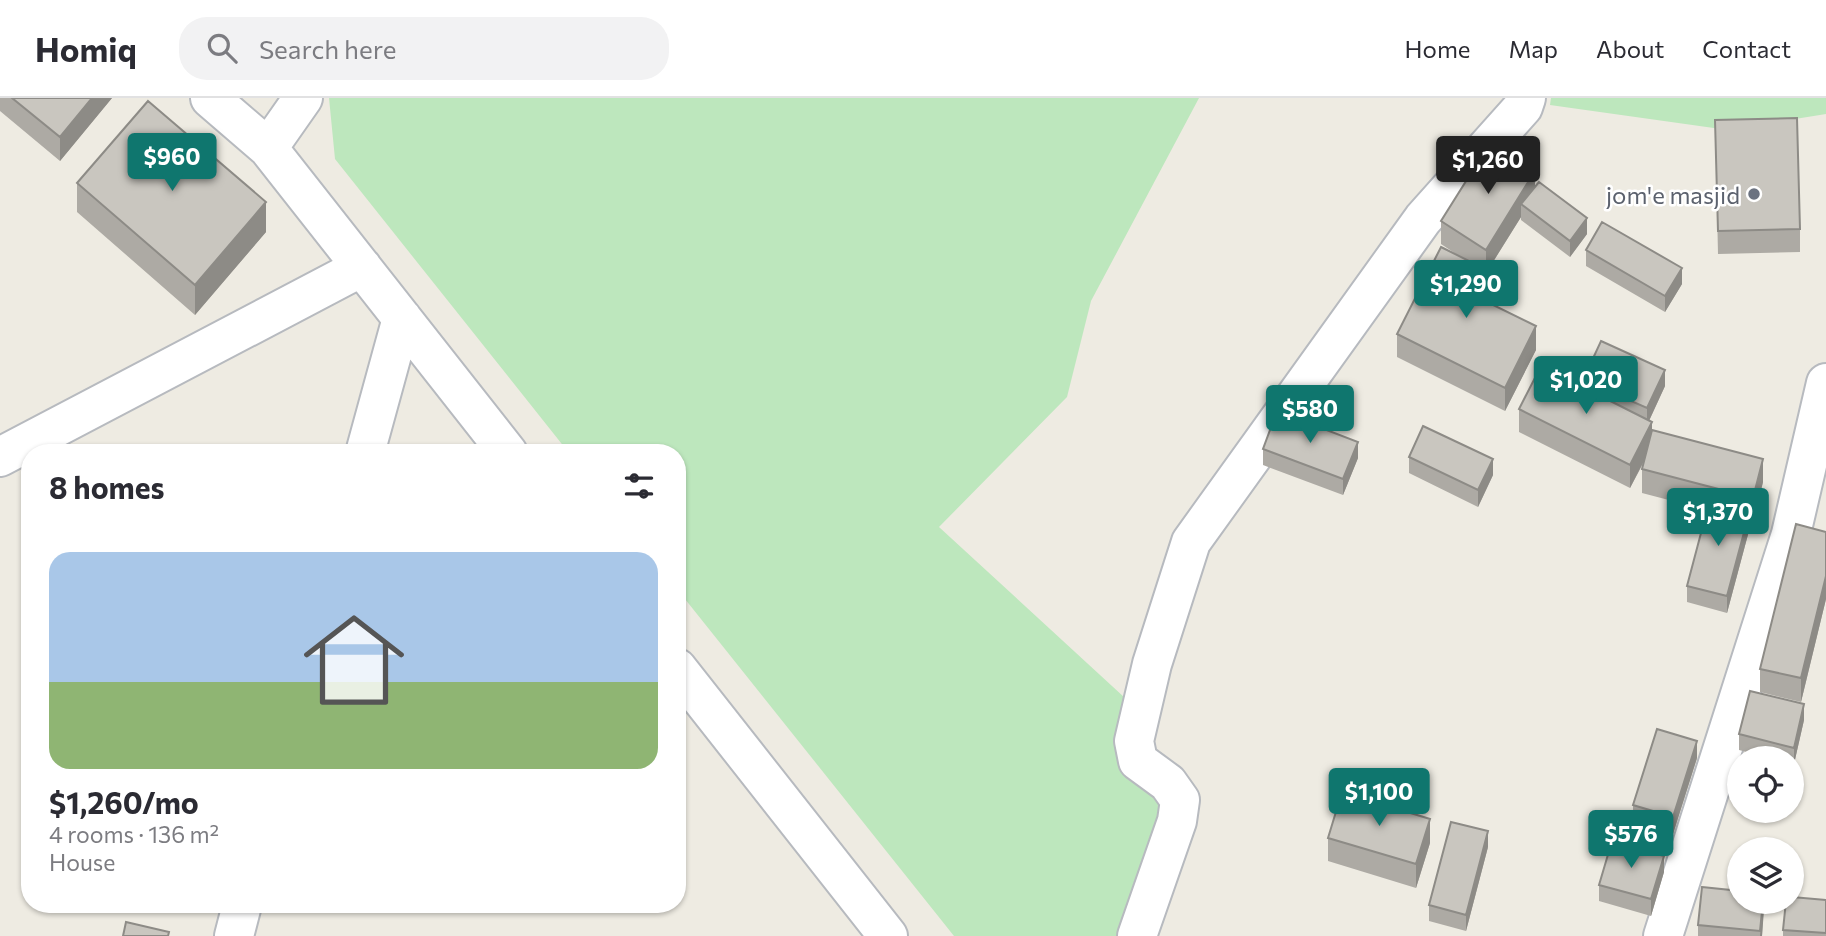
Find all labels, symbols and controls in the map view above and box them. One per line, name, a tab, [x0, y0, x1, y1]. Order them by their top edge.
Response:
search box	[179, 17, 669, 80]
text: Homiq	[35, 28, 137, 69]
icon: search	[203, 29, 241, 67]
text: Search here	[259, 33, 396, 64]
text: Home	[1405, 34, 1471, 63]
text: Map	[1509, 34, 1558, 63]
text: About	[1596, 34, 1664, 63]
text: Contact	[1702, 34, 1791, 63]
pin: $960	[131, 134, 213, 193]
pin: $1,260	[1431, 136, 1545, 196]
text: $960	[144, 142, 200, 170]
text: $1,260	[1452, 145, 1524, 173]
place label: jom'e masjid	[1606, 180, 1740, 209]
marker: jom'e masjid	[1746, 186, 1762, 202]
pin: $1,290	[1409, 260, 1523, 320]
text: $1,290	[1430, 269, 1502, 297]
pin: $1,020	[1529, 356, 1643, 416]
text: $1,020	[1550, 365, 1622, 393]
pin: $580	[1269, 386, 1351, 445]
text: $580	[1282, 394, 1338, 422]
icon: filters	[620, 467, 658, 505]
text: 8 homes	[49, 468, 165, 505]
pin: $1,370	[1661, 489, 1775, 548]
text: $1,370	[1683, 497, 1753, 525]
icon: home	[291, 597, 417, 723]
map controls	[1727, 746, 1804, 914]
button: locate	[1727, 746, 1804, 823]
pin: $1,100	[1322, 768, 1436, 828]
text: $1,100	[1345, 777, 1413, 805]
text: $1,260/mo	[49, 783, 199, 820]
pin: $576	[1590, 810, 1672, 870]
text: $576	[1604, 819, 1658, 847]
text: 4 rooms · 136 m²	[49, 820, 219, 848]
button: layers	[1727, 837, 1804, 914]
text: House	[49, 848, 115, 876]

